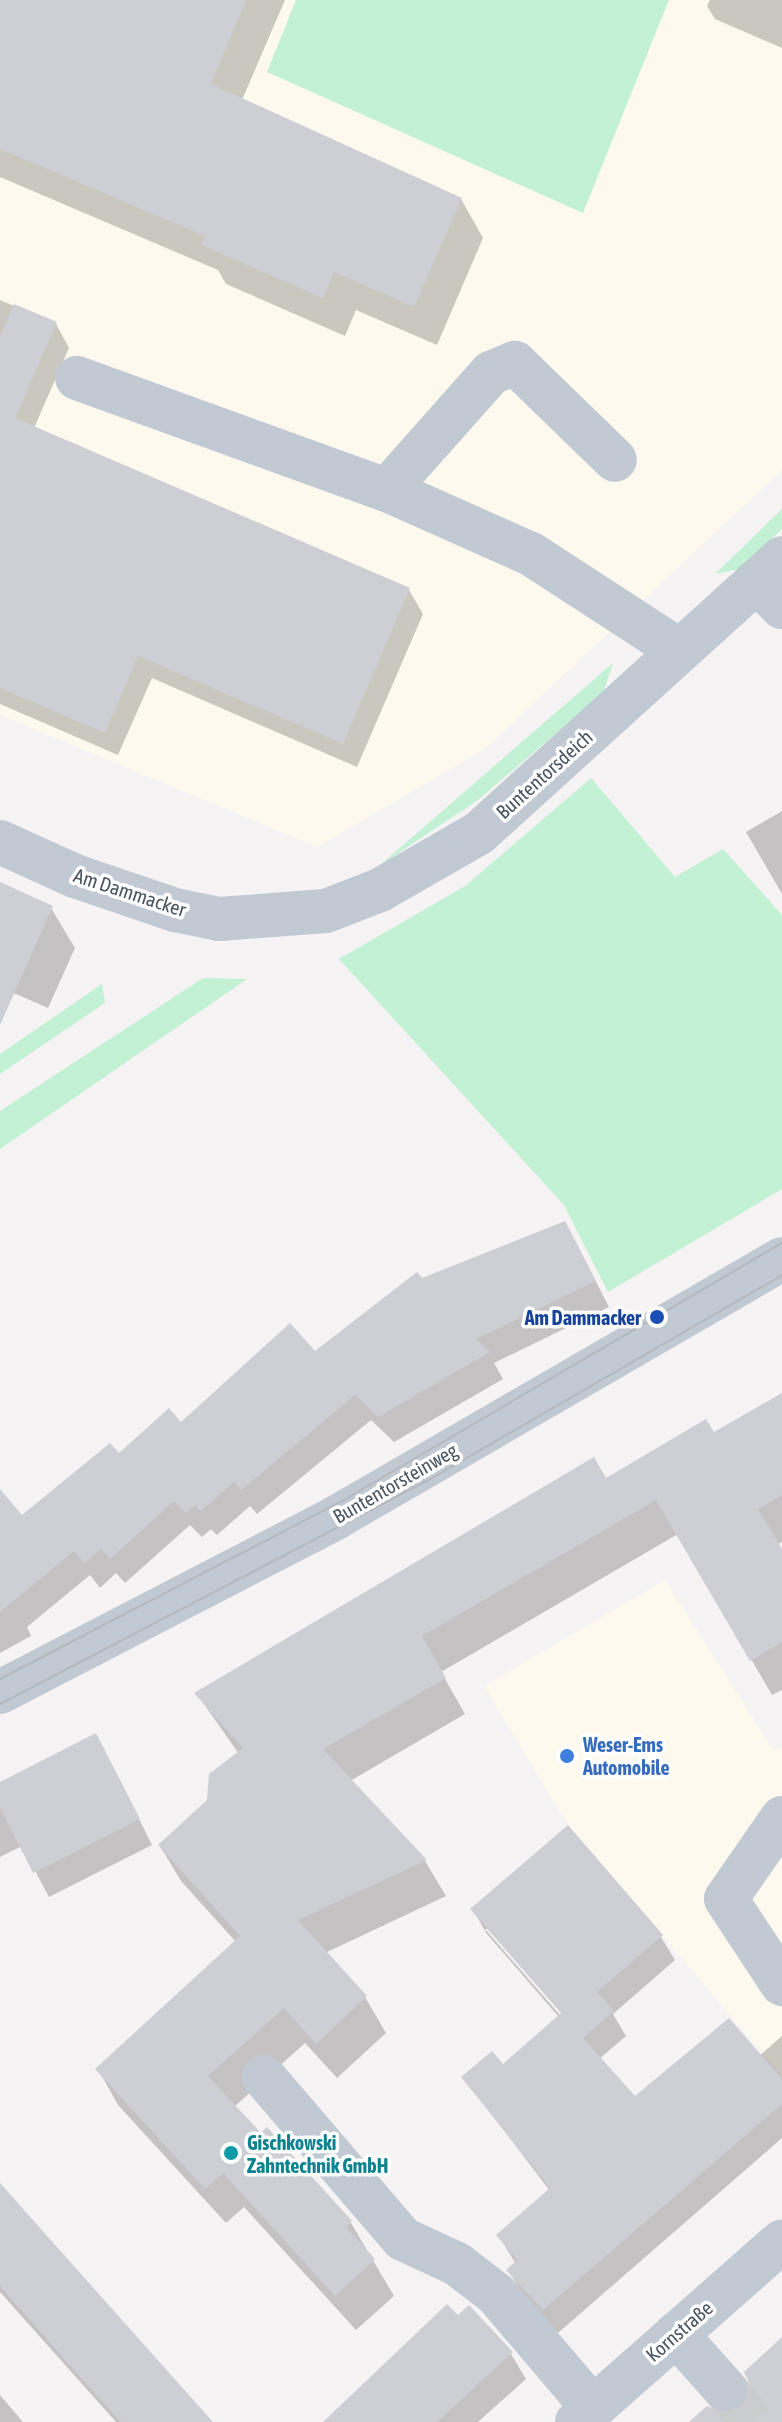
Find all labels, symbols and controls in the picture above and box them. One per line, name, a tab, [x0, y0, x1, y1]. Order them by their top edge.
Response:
street label: Buntentorsdeich	[491, 724, 597, 824]
street label: Am Dammacker	[71, 863, 189, 921]
place label: Am Dammacker	[525, 1305, 641, 1329]
marker: Am Dammacker	[648, 1308, 666, 1326]
street label: Buntentorsteinweg	[329, 1438, 461, 1528]
place label: Weser-Ems Automobile	[583, 1732, 669, 1779]
marker: Weser-Ems Automobile	[558, 1747, 576, 1765]
place label: Gischkowski Zahntechnik GmbH	[247, 2130, 388, 2177]
marker: Gischkowski Zahntechnik GmbH	[222, 2144, 240, 2162]
street label: Kornstraße	[641, 2296, 717, 2366]

